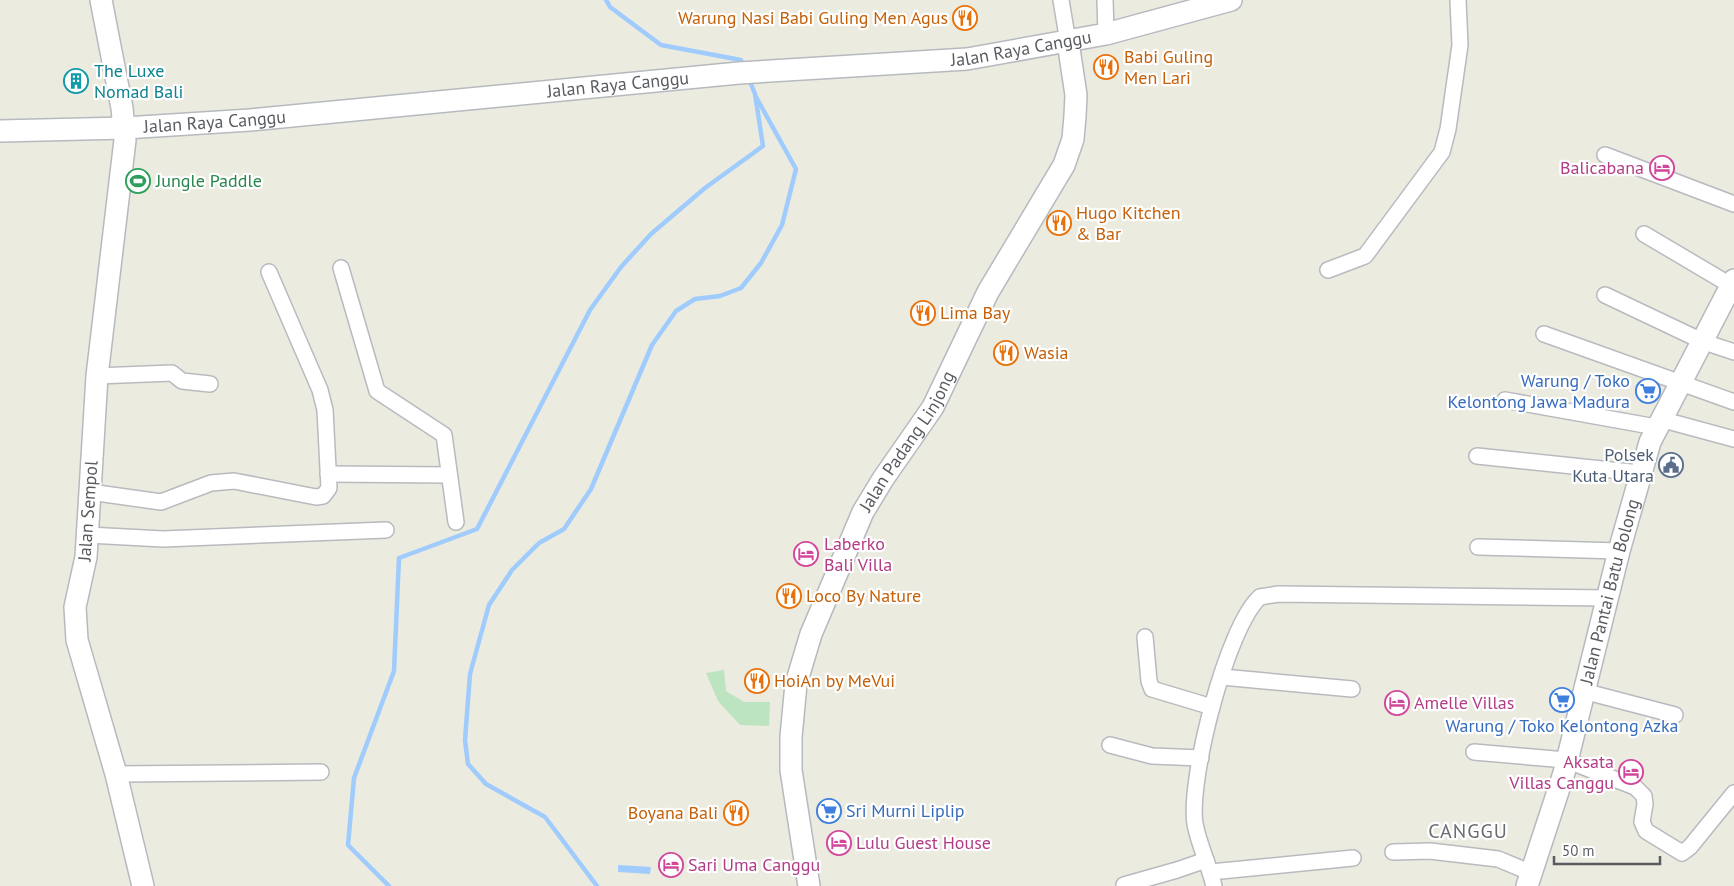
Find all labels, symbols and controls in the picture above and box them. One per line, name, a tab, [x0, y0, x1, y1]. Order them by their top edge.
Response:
restaurant icon: Warung Nasi Babi Guling Men Agus	[952, 5, 978, 31]
place label: Warung Nasi Babi Guling Men Agus	[678, 6, 948, 29]
street label: Jalan Raya Canggu	[949, 25, 1093, 71]
place label: Babi Guling Men Lari	[1124, 45, 1213, 89]
restaurant icon: Babi Guling Men Lari	[1093, 54, 1119, 80]
place label: The Luxe Nomad Bali	[94, 59, 183, 103]
street label: Jalan Raya Canggu	[545, 66, 690, 102]
building icon: The Luxe Nomad Bali	[63, 68, 89, 94]
street label: Jalan Raya Canggu	[142, 105, 287, 138]
hotel icon: Balicabana	[1649, 155, 1675, 181]
place label: Balicabana	[1560, 156, 1644, 179]
sports icon: Jungle Paddle	[125, 168, 151, 194]
place label: Jungle Paddle	[155, 169, 262, 192]
place label: Hugo Kitchen & Bar	[1076, 201, 1181, 245]
restaurant icon: Hugo Kitchen & Bar	[1046, 210, 1072, 236]
restaurant icon: Lima Bay	[910, 300, 936, 326]
place label: Lima Bay	[940, 301, 1011, 324]
restaurant icon: Wasia	[993, 340, 1019, 366]
place label: Wasia	[1024, 341, 1068, 364]
street label: Jalan Padang Linjong	[853, 367, 960, 517]
place label: Warung / Toko Kelontong Jawa Madura	[1447, 369, 1630, 413]
supermarket icon: Warung / Toko Kelontong Jawa Madura	[1635, 378, 1661, 404]
place label: Polsek Kuta Utara	[1572, 443, 1654, 487]
public building icon: Polsek Kuta Utara	[1658, 452, 1684, 478]
street label: Jalan Sempol	[72, 459, 103, 563]
street label: Jalan Pantai Batu Bolong	[1574, 496, 1644, 688]
place label: Laberko Bali Villa	[824, 532, 892, 576]
hotel icon: Laberko Bali Villa	[793, 541, 819, 567]
restaurant icon: Loco By Nature	[776, 583, 802, 609]
place label: Loco By Nature	[806, 584, 921, 607]
restaurant icon: HoiAn by MeVui	[744, 668, 770, 694]
place label: HoiAn by MeVui	[774, 669, 895, 692]
supermarket icon: Warung / Toko Kelontong Azka	[1549, 687, 1575, 713]
hotel icon: Amelle Villas	[1384, 690, 1410, 716]
place label: Amelle Villas	[1414, 691, 1514, 714]
place label: Warung / Toko Kelontong Azka	[1445, 714, 1679, 737]
place label: Aksata Villas Canggu	[1508, 750, 1614, 794]
hotel icon: Aksata Villas Canggu	[1618, 759, 1644, 785]
supermarket icon: Sri Murni Liplip	[816, 798, 842, 824]
place label: Sri Murni Liplip	[846, 799, 965, 822]
restaurant icon: Boyana Bali	[723, 800, 749, 826]
place label: Boyana Bali	[628, 801, 718, 824]
district label: CANGGU	[1428, 818, 1508, 844]
hotel icon: Lulu Guest House	[826, 830, 852, 856]
place label: Lulu Guest House	[856, 831, 991, 854]
scale bar	[1554, 834, 1660, 866]
text: 50 m	[1562, 841, 1595, 860]
hotel icon: Sari Uma Canggu	[658, 852, 684, 878]
place label: Sari Uma Canggu	[688, 853, 820, 876]

